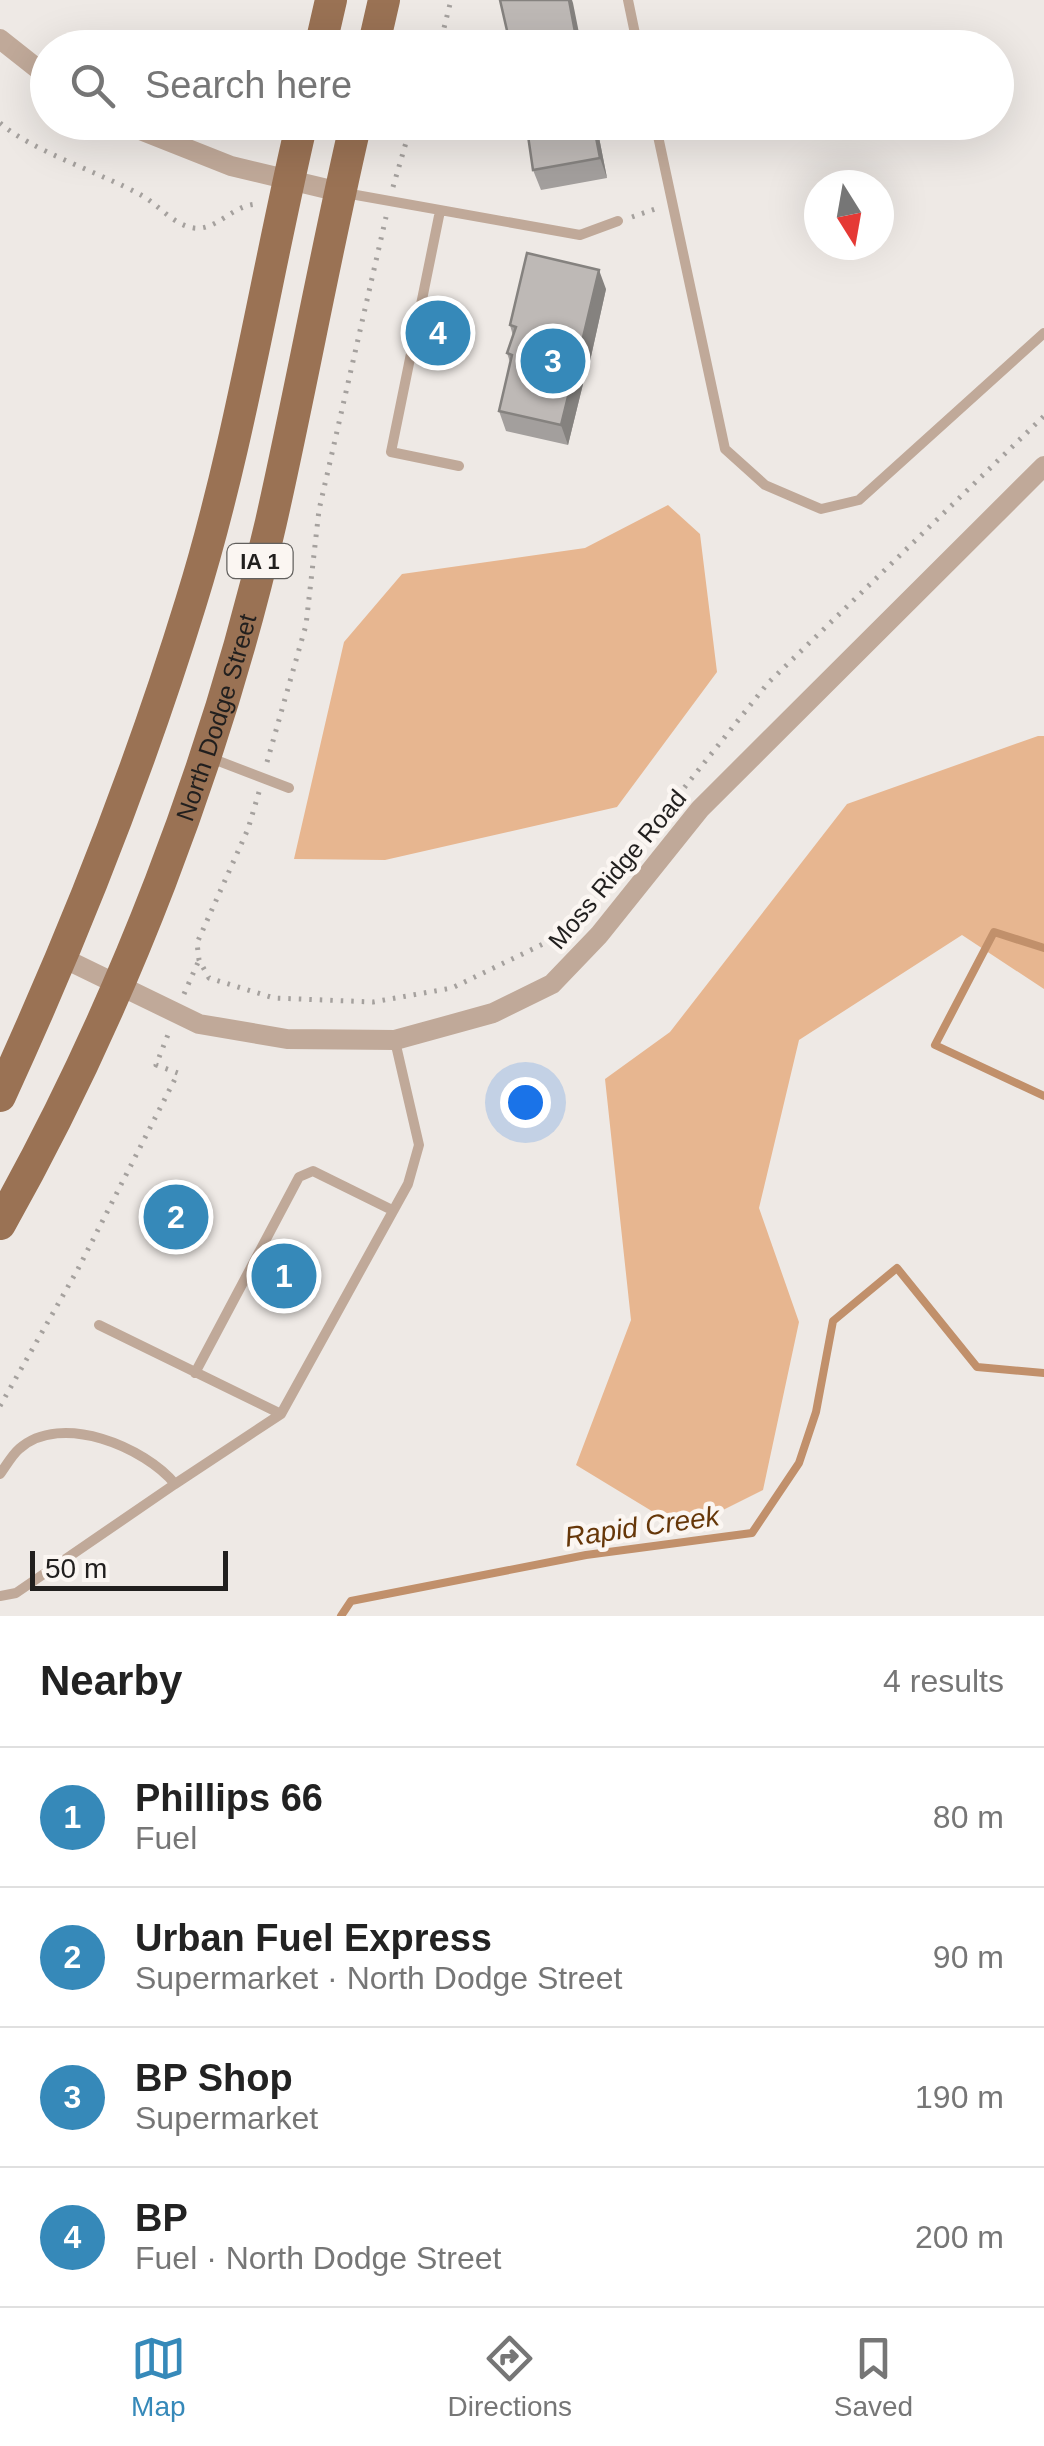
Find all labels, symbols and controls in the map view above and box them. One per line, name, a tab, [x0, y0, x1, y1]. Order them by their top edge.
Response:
search box	[30, 30, 1014, 140]
icon: search	[65, 58, 120, 113]
text: Search here	[145, 64, 352, 106]
north arrow	[804, 170, 894, 260]
pin: 4	[406, 296, 470, 370]
pin: 3	[520, 324, 586, 398]
road number: IA 1	[228, 544, 292, 578]
street label: North Dodge Street	[170, 611, 262, 825]
street label: Moss Ridge Road	[542, 784, 692, 954]
your location	[500, 1077, 551, 1128]
pin: 2	[144, 1180, 208, 1254]
pin: 1	[252, 1238, 316, 1314]
water label: Rapid Creek	[563, 1500, 723, 1553]
scale bar	[30, 1546, 228, 1590]
text: 50 m	[45, 1553, 107, 1584]
text: Nearby	[40, 1657, 182, 1704]
text: 4 results	[883, 1663, 1004, 1699]
text: Phillips 66	[135, 1777, 323, 1819]
text: 1	[64, 1799, 81, 1835]
text: 80 m	[933, 1799, 1004, 1835]
text: Fuel	[135, 1820, 197, 1856]
text: Urban Fuel Express	[135, 1917, 492, 1959]
text: 2	[64, 1939, 81, 1975]
text: 90 m	[933, 1939, 1004, 1975]
text: Supermarket · North Dodge Street	[135, 1960, 622, 1996]
text: BP Shop	[135, 2057, 293, 2099]
text: 3	[64, 2079, 81, 2115]
text: 190 m	[915, 2079, 1004, 2115]
text: Supermarket	[135, 2100, 318, 2136]
text: BP	[135, 2197, 188, 2239]
text: 4	[64, 2219, 81, 2255]
text: 200 m	[915, 2219, 1004, 2255]
text: Fuel · North Dodge Street	[135, 2240, 501, 2276]
tab: Map	[131, 2331, 186, 2423]
tab: Directions	[448, 2331, 572, 2423]
tab: Saved	[834, 2331, 913, 2423]

